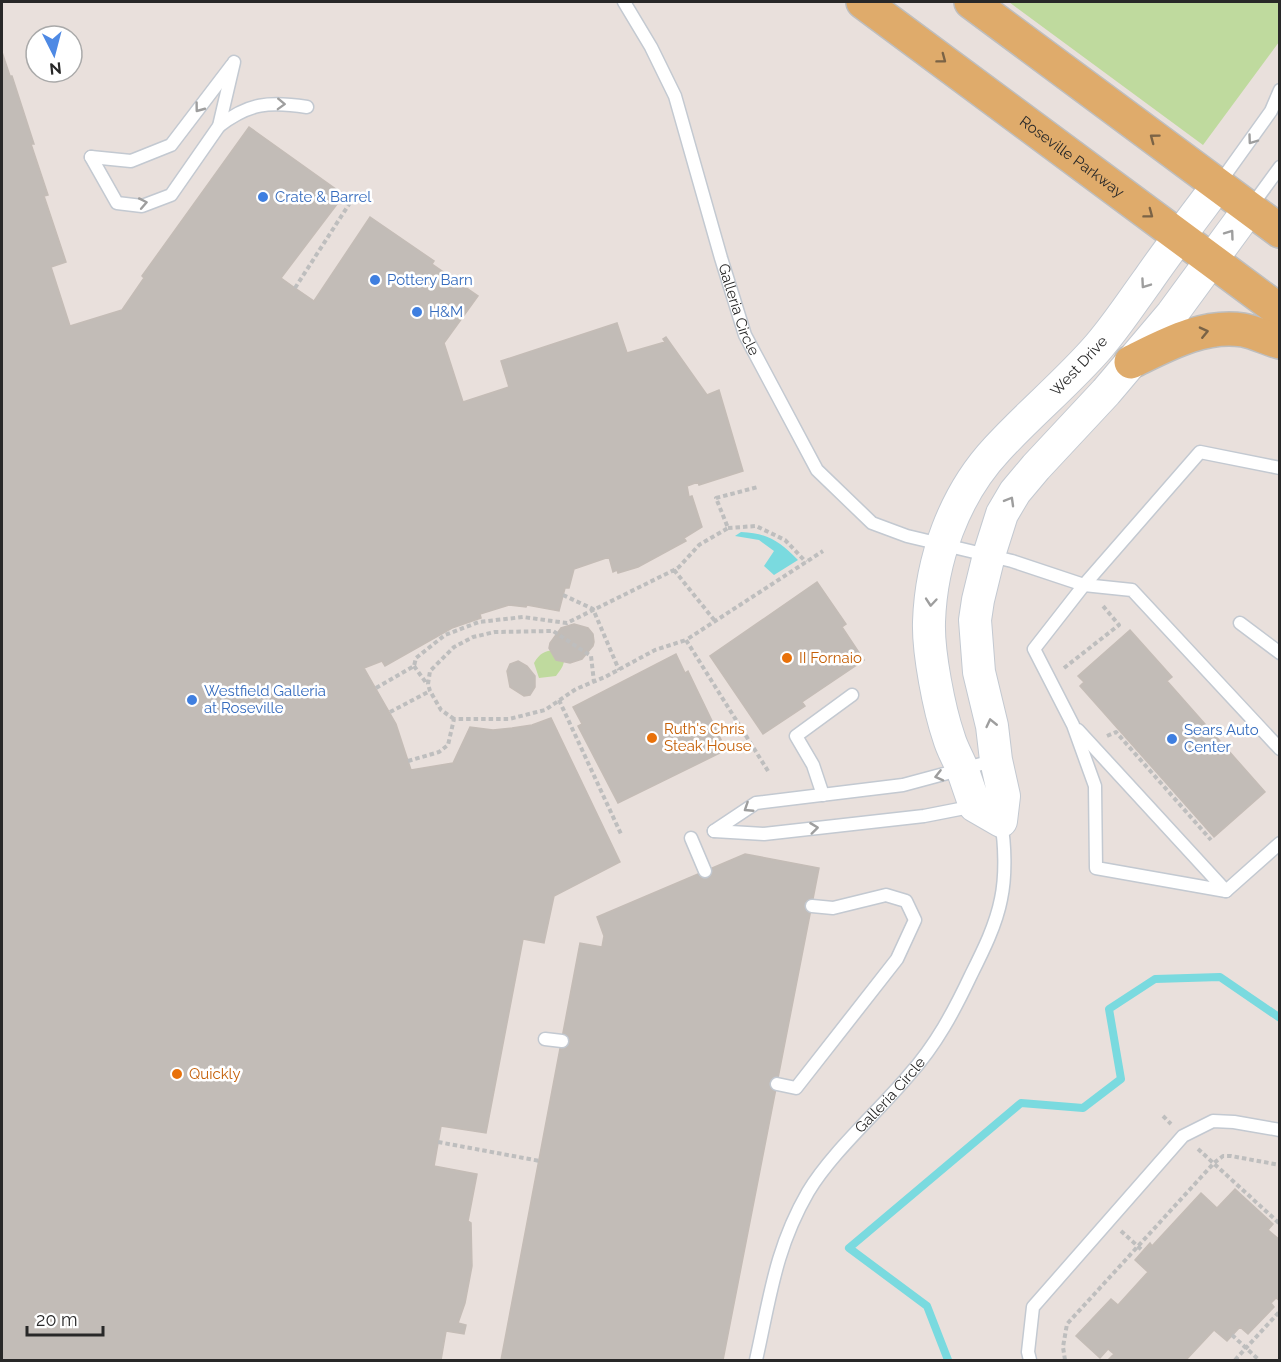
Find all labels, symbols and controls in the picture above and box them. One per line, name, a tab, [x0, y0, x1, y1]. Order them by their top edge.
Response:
north arrow	[24, 24, 84, 84]
one-way arrow	[935, 52, 946, 63]
text: N	[48, 58, 63, 79]
one-way arrow	[276, 98, 285, 110]
one-way arrow	[195, 102, 206, 113]
street label: Roseville Parkway	[1016, 112, 1128, 201]
one-way arrow	[1248, 133, 1259, 144]
one-way arrow	[1150, 134, 1161, 145]
place label: Crate & Barrel	[275, 188, 372, 206]
marker: Crate & Barrel	[256, 190, 270, 204]
one-way arrow	[138, 197, 148, 210]
one-way arrow	[1142, 206, 1153, 217]
one-way arrow	[1223, 230, 1234, 241]
street label: Galleria Circle	[714, 261, 763, 359]
place label: Pottery Barn	[387, 271, 473, 289]
marker: Pottery Barn	[368, 273, 382, 287]
one-way arrow	[1141, 277, 1152, 288]
place label: H&M	[429, 303, 463, 321]
marker: H&M	[410, 305, 424, 319]
one-way arrow	[1199, 326, 1209, 339]
street label: West Drive	[1047, 332, 1111, 400]
one-way arrow	[1002, 497, 1014, 507]
one-way arrow	[925, 597, 938, 606]
place label: II Fornaio	[799, 649, 862, 667]
marker: II Fornaio	[780, 651, 794, 665]
place label: Westfield Galleria at Roseville	[204, 682, 326, 717]
marker: Westfield Galleria at Roseville	[185, 693, 199, 707]
one-way arrow	[985, 718, 998, 728]
place label: Ruth's Chris Steak House	[664, 720, 752, 755]
place label: Sears Auto Center	[1184, 721, 1259, 756]
marker: Ruth's Chris Steak House	[645, 731, 659, 745]
marker: Sears Auto Center	[1165, 732, 1179, 746]
one-way arrow	[935, 769, 945, 782]
one-way arrow	[744, 801, 755, 812]
one-way arrow	[810, 822, 819, 835]
street label: Galleria Circle	[851, 1053, 929, 1137]
place label: Quickly	[189, 1065, 241, 1083]
marker: Quickly	[170, 1067, 184, 1081]
scale bar	[27, 1299, 104, 1337]
text: 20 m	[36, 1309, 78, 1330]

